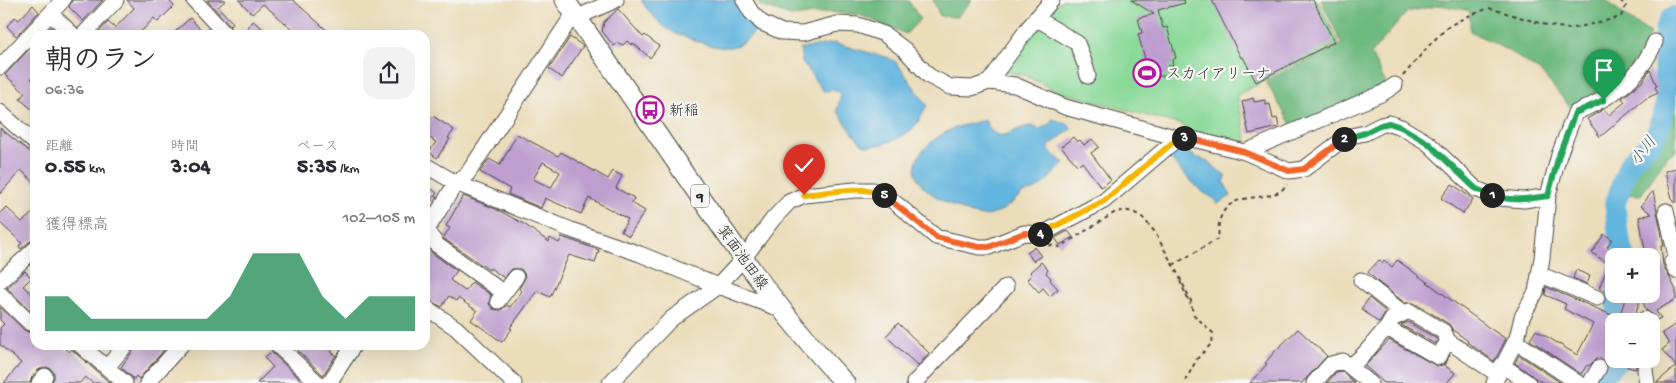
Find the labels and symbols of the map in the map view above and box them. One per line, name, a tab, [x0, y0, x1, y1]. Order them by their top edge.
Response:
pin	[1583, 49, 1625, 100]
sports icon: スカイアリーナ	[1132, 58, 1162, 88]
place label: スカイアリーナ	[1166, 66, 1271, 84]
bus stop icon: 新稲	[635, 95, 665, 125]
place label: 新稲	[669, 103, 699, 121]
pin: 3	[1172, 126, 1196, 150]
pin: 2	[1332, 126, 1356, 152]
water label: 小川	[1627, 133, 1662, 171]
pin	[783, 144, 825, 195]
pin: 5	[872, 182, 896, 208]
pin: 1	[1480, 182, 1504, 208]
road number: 9	[691, 185, 709, 208]
street label: 箕面池田線	[712, 222, 772, 294]
pin: 4	[1028, 222, 1052, 246]

